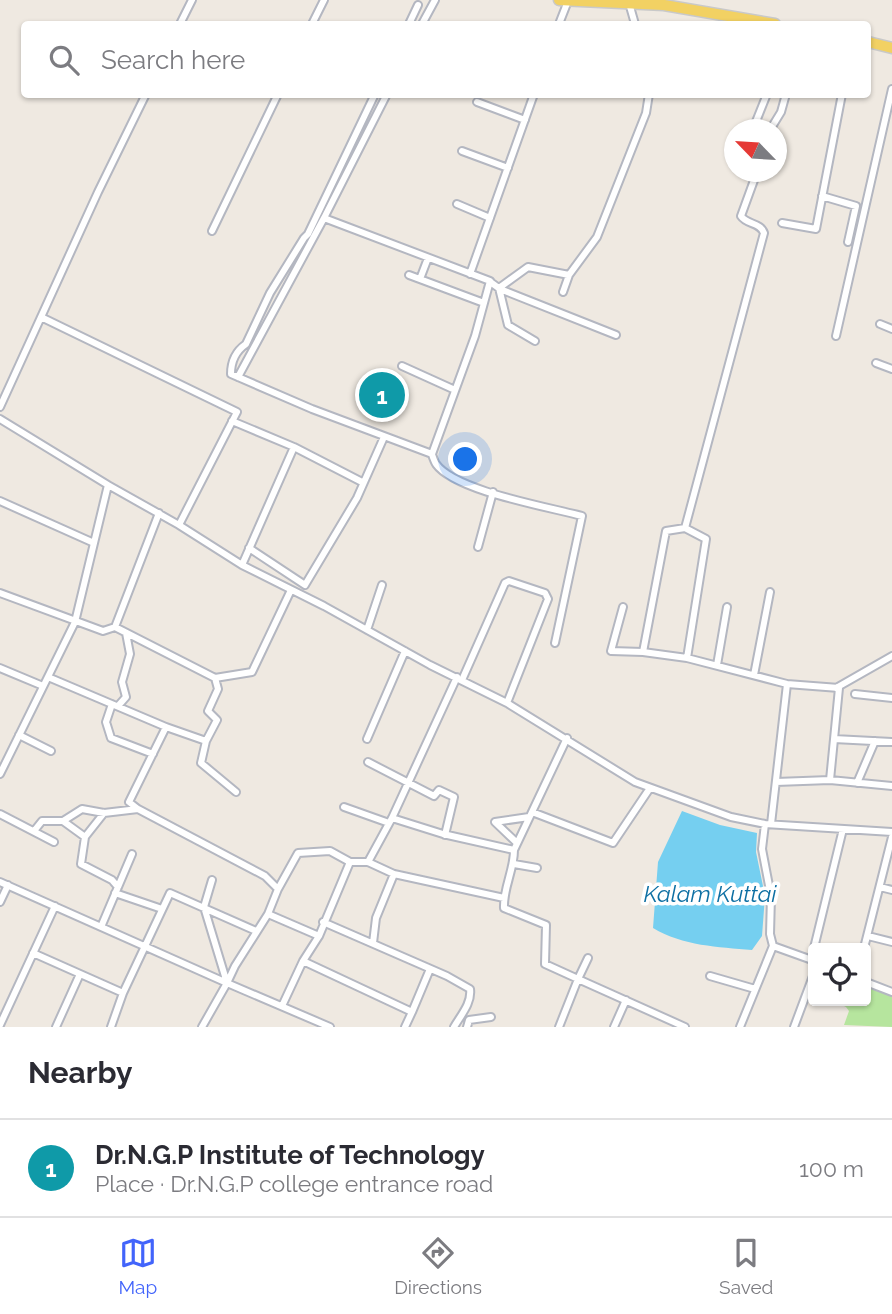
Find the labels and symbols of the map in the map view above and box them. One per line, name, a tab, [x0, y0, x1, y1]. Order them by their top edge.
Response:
north arrow	[724, 119, 787, 182]
pin: 1	[359, 369, 405, 421]
your location	[448, 442, 482, 476]
water label: Kalam Kuttai	[644, 880, 778, 907]

